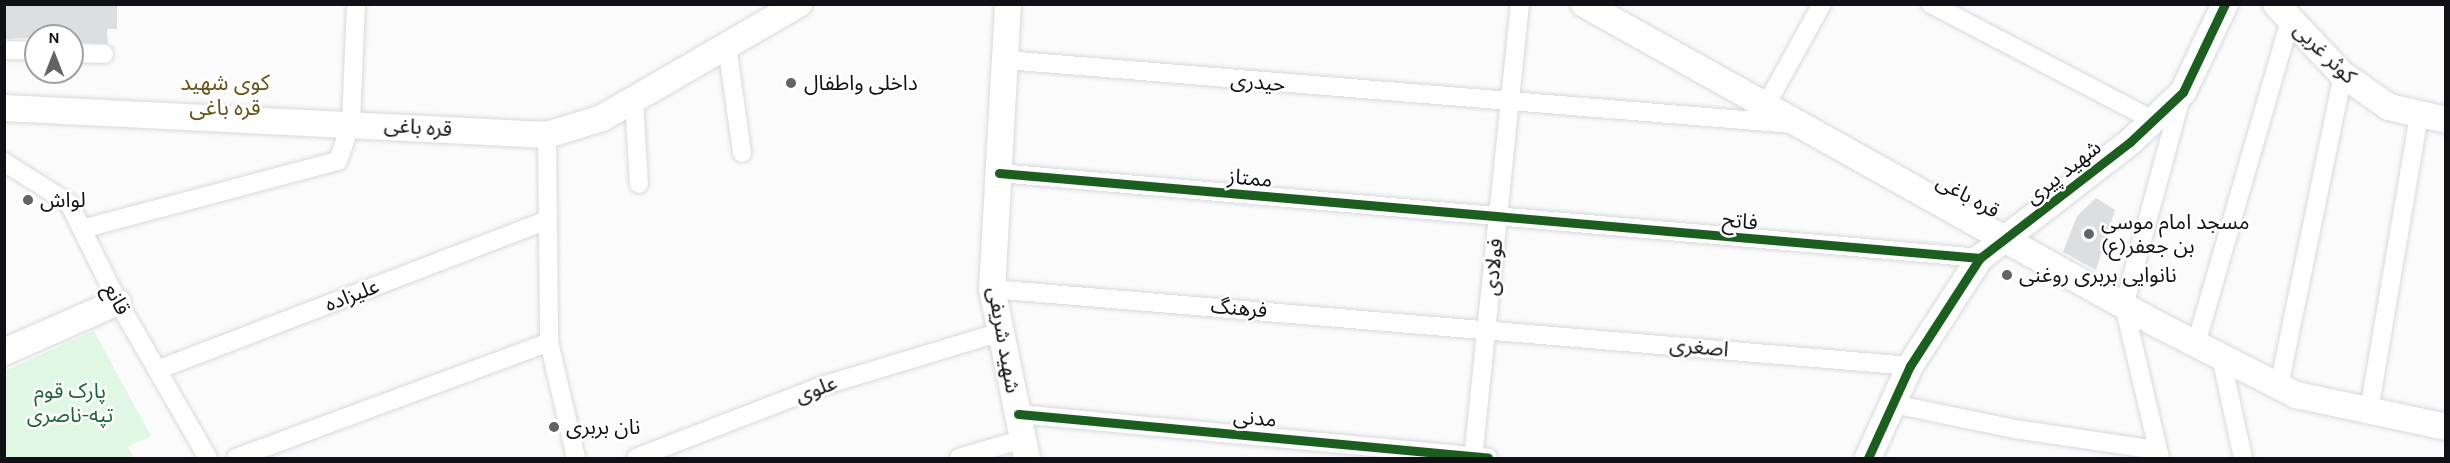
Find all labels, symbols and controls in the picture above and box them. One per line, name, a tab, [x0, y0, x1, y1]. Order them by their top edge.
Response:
street label: کوثر غربی	[2288, 17, 2362, 89]
north arrow	[24, 24, 84, 84]
text: N	[48, 28, 60, 47]
street label: حیدری	[1229, 67, 1287, 97]
district label: کوی شهید قره باغی	[180, 70, 270, 122]
place label: داخلی واطفال	[804, 70, 918, 96]
marker: داخلی واطفال	[782, 74, 800, 92]
street label: قره باغی	[383, 112, 453, 142]
street label: شهید پیری	[2020, 135, 2106, 209]
street label: ممتاز	[1227, 163, 1273, 193]
street label: قره باغی	[1932, 168, 2004, 224]
place label: لواش	[40, 187, 86, 213]
marker: لواش	[21, 193, 35, 207]
street label: فاتح	[1721, 207, 1759, 235]
place label: مسجد امام موسی بن جعفر(ع)	[2101, 209, 2250, 259]
marker: مسجد امام موسی بن جعفر(ع)	[2082, 227, 2096, 241]
street label: فولادی	[1478, 237, 1508, 297]
place label: نانوایی بربری روغنی	[2019, 262, 2177, 288]
marker: نانوایی بربری روغنی	[2000, 268, 2014, 282]
street label: علیزاده	[321, 273, 383, 317]
street label: قانع	[98, 279, 136, 319]
street label: شهید شریفى	[982, 285, 1026, 395]
street label: فرهنگ	[1210, 293, 1268, 323]
street label: اصغری	[1668, 332, 1730, 362]
street label: علوی	[792, 370, 840, 408]
park label: پارک قوم تپه-ناصری	[27, 378, 113, 428]
street label: مدنی	[1232, 404, 1278, 432]
place label: نان بربری	[566, 414, 640, 440]
marker: نان بربری	[547, 420, 561, 434]

